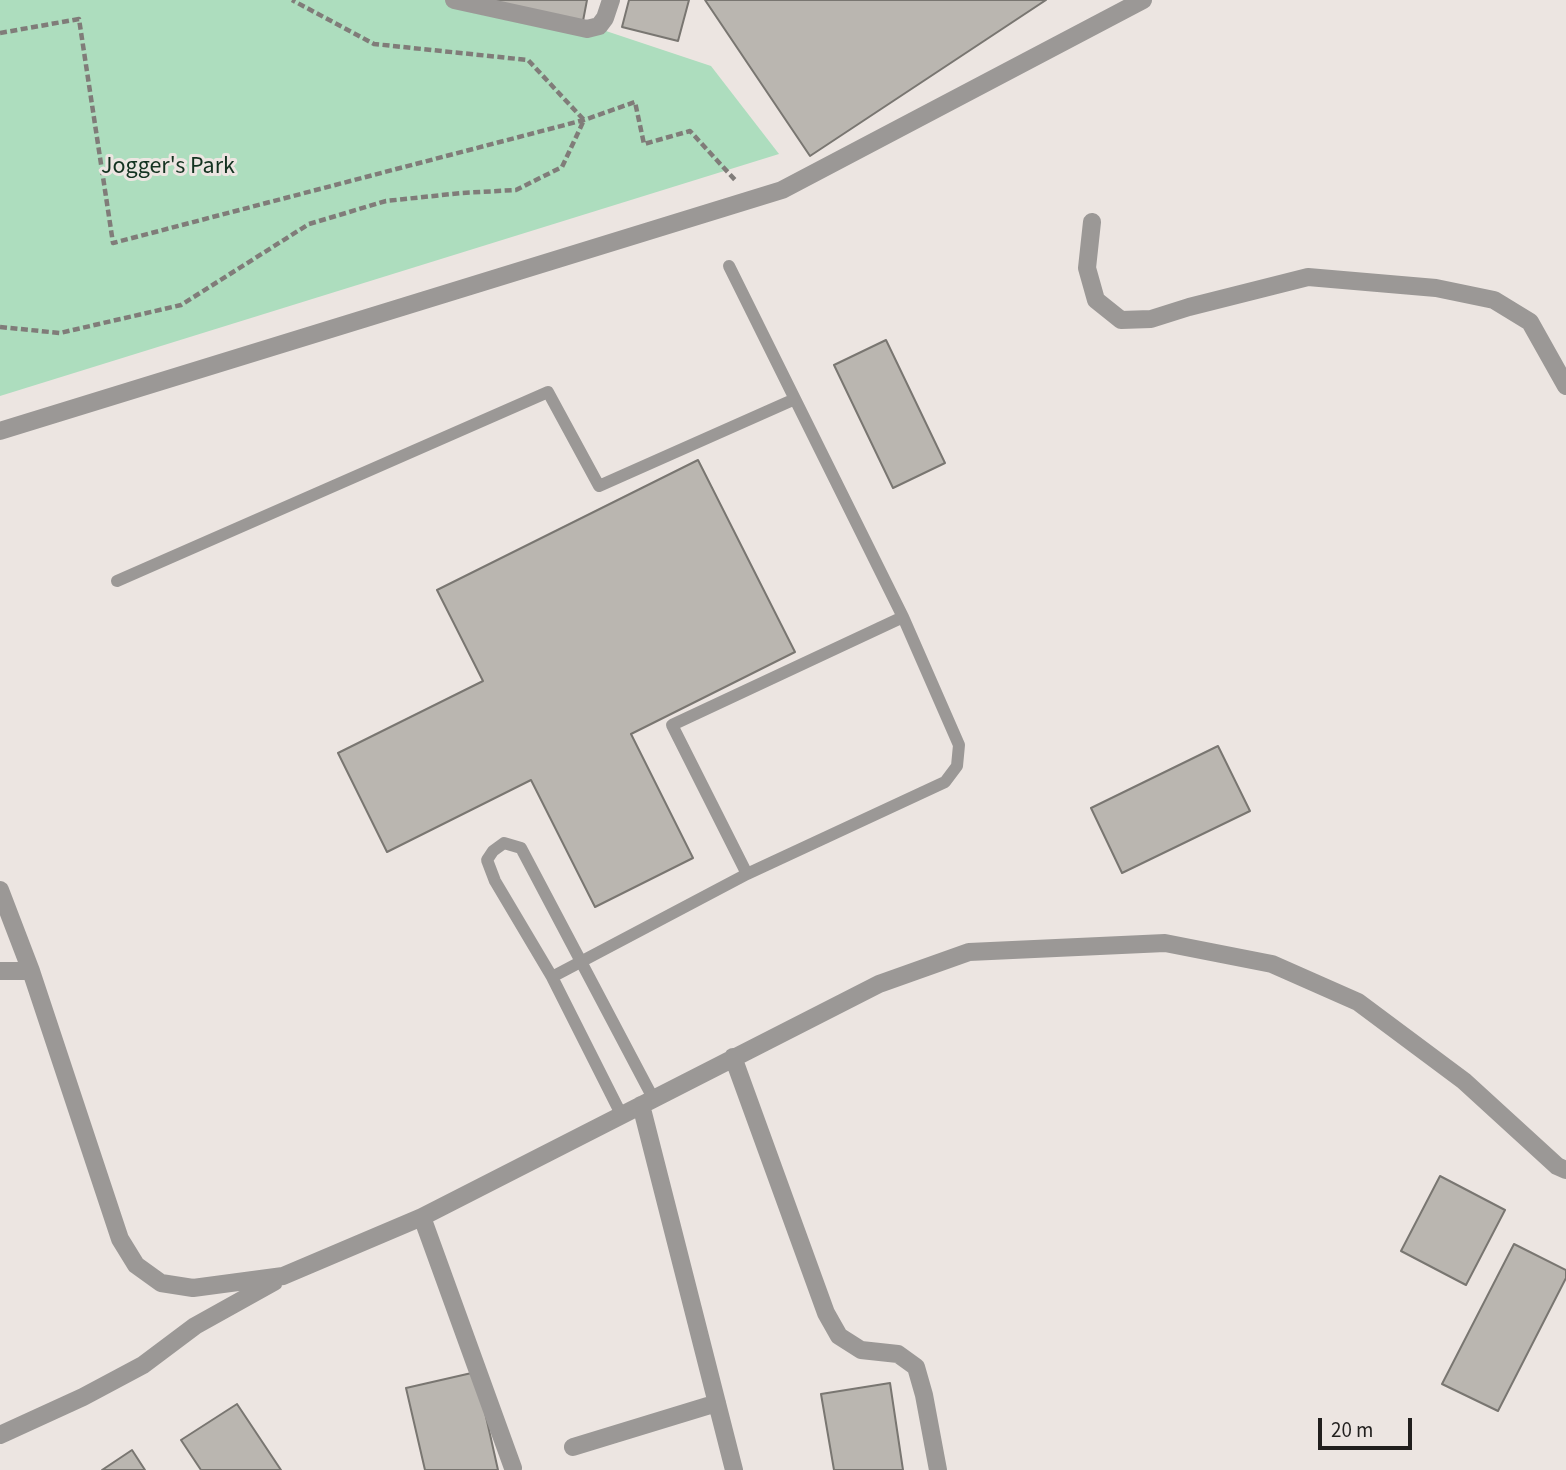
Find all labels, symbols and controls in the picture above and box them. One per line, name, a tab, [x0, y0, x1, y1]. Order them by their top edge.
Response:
park label: Jogger's Park	[101, 154, 235, 182]
scale bar	[1321, 1404, 1416, 1448]
text: 20 m	[1331, 1415, 1373, 1445]

